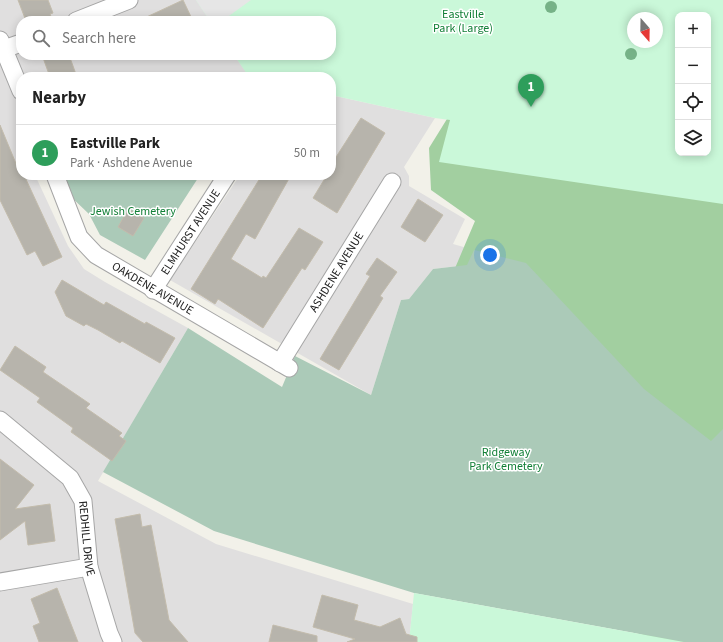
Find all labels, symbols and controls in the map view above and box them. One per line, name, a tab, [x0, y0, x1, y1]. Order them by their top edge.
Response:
park label: Eastville Park (Large)	[433, 6, 493, 37]
north arrow	[627, 12, 663, 48]
map controls	[675, 12, 711, 156]
button: +	[675, 12, 711, 48]
search box	[16, 16, 336, 60]
icon: search	[30, 27, 52, 49]
text: Search here	[62, 28, 136, 49]
button: −	[675, 48, 711, 84]
pin: 1	[518, 74, 544, 107]
button: locate	[675, 84, 711, 120]
text: Nearby	[32, 86, 86, 110]
button: layers	[675, 120, 711, 156]
text: Eastville Park	[70, 133, 160, 154]
text: 1	[42, 144, 48, 162]
text: 50 m	[294, 144, 320, 162]
text: Park · Ashdene Avenue	[70, 154, 193, 172]
street label: ELMHURST AVENUE	[157, 186, 225, 278]
park label: Jewish Cemetery	[90, 203, 176, 220]
street label: ASHDENE AVENUE	[305, 229, 368, 316]
your location	[480, 245, 500, 265]
street label: OAKDENE AVENUE	[108, 258, 197, 319]
park label: Ridgeway Park Cemetery	[469, 444, 543, 475]
street label: REDHILL DRIVE	[74, 500, 99, 578]

